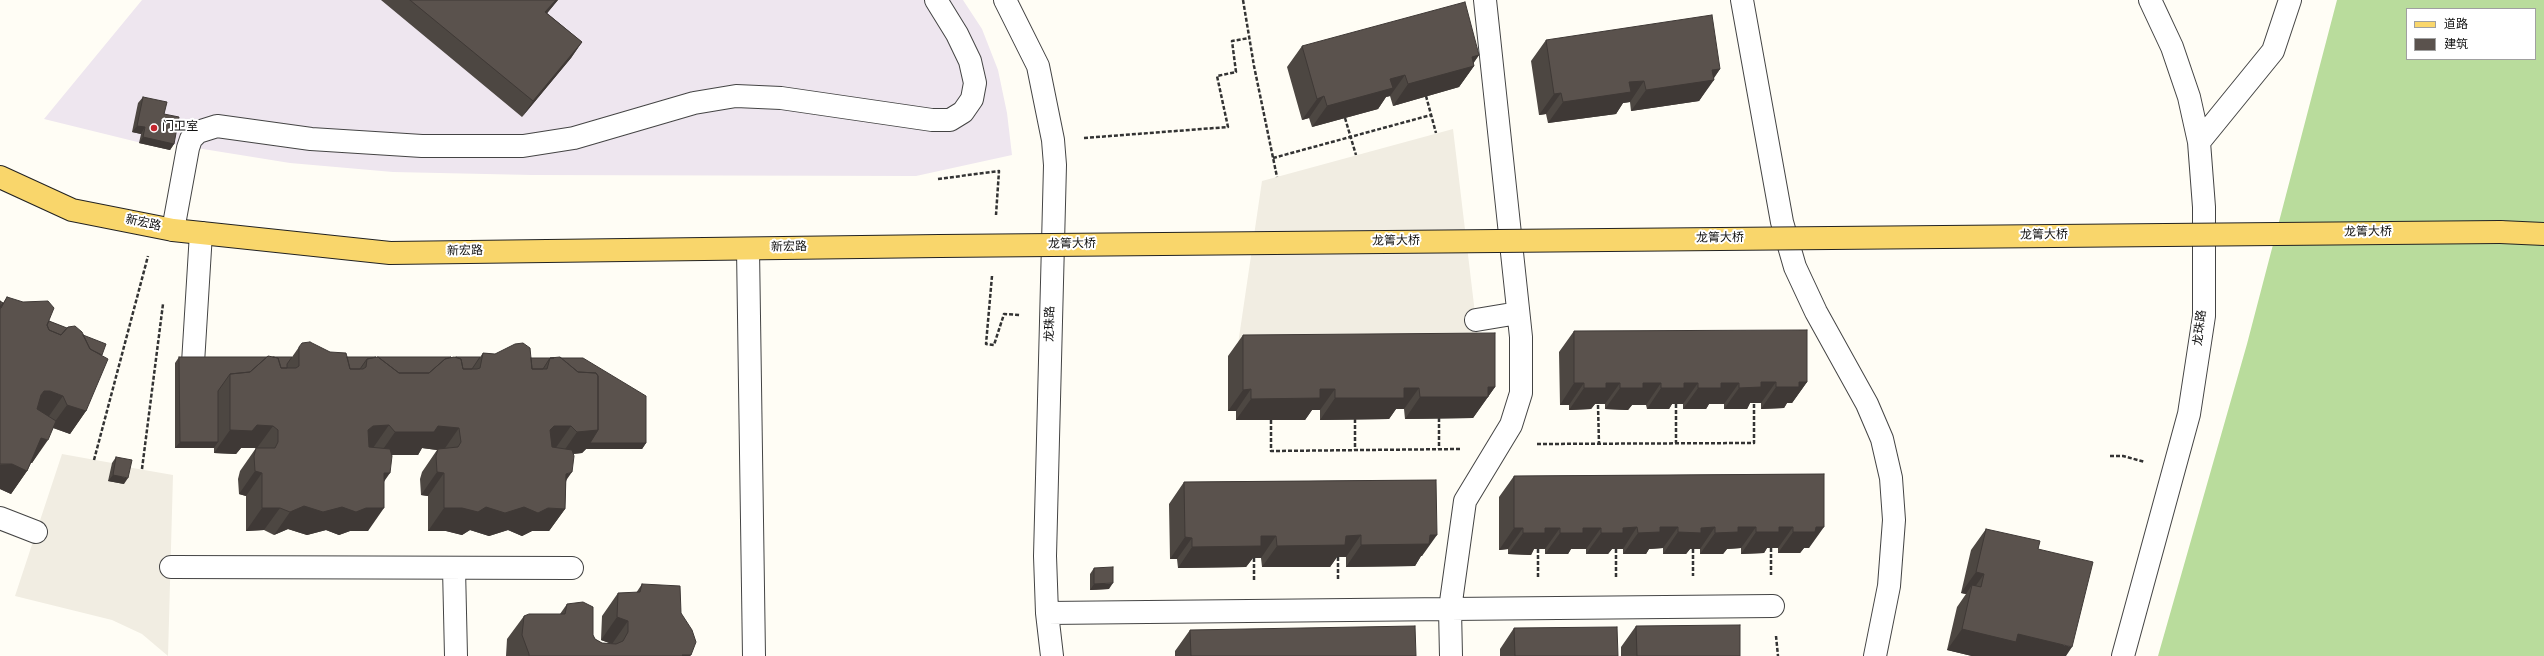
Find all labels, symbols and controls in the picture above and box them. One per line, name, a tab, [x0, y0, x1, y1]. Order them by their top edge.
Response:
legend	[2406, 8, 2536, 60]
text: 道路	[2444, 15, 2468, 34]
text: 建筑	[2444, 35, 2468, 54]
place label: 门卫室	[162, 121, 198, 135]
marker: 门卫室	[149, 123, 159, 133]
street label: 新宏路	[124, 213, 162, 235]
street label: 龙箐大桥	[2344, 225, 2392, 241]
street label: 龙箐大桥	[2020, 228, 2068, 244]
street label: 龙箐大桥	[1696, 231, 1744, 247]
street label: 龙箐大桥	[1372, 234, 1420, 250]
street label: 龙箐大桥	[1048, 237, 1096, 253]
street label: 新宏路	[771, 240, 807, 256]
street label: 新宏路	[447, 244, 483, 260]
street label: 龙珠路	[1043, 306, 1059, 342]
street label: 龙珠路	[2192, 309, 2210, 347]

